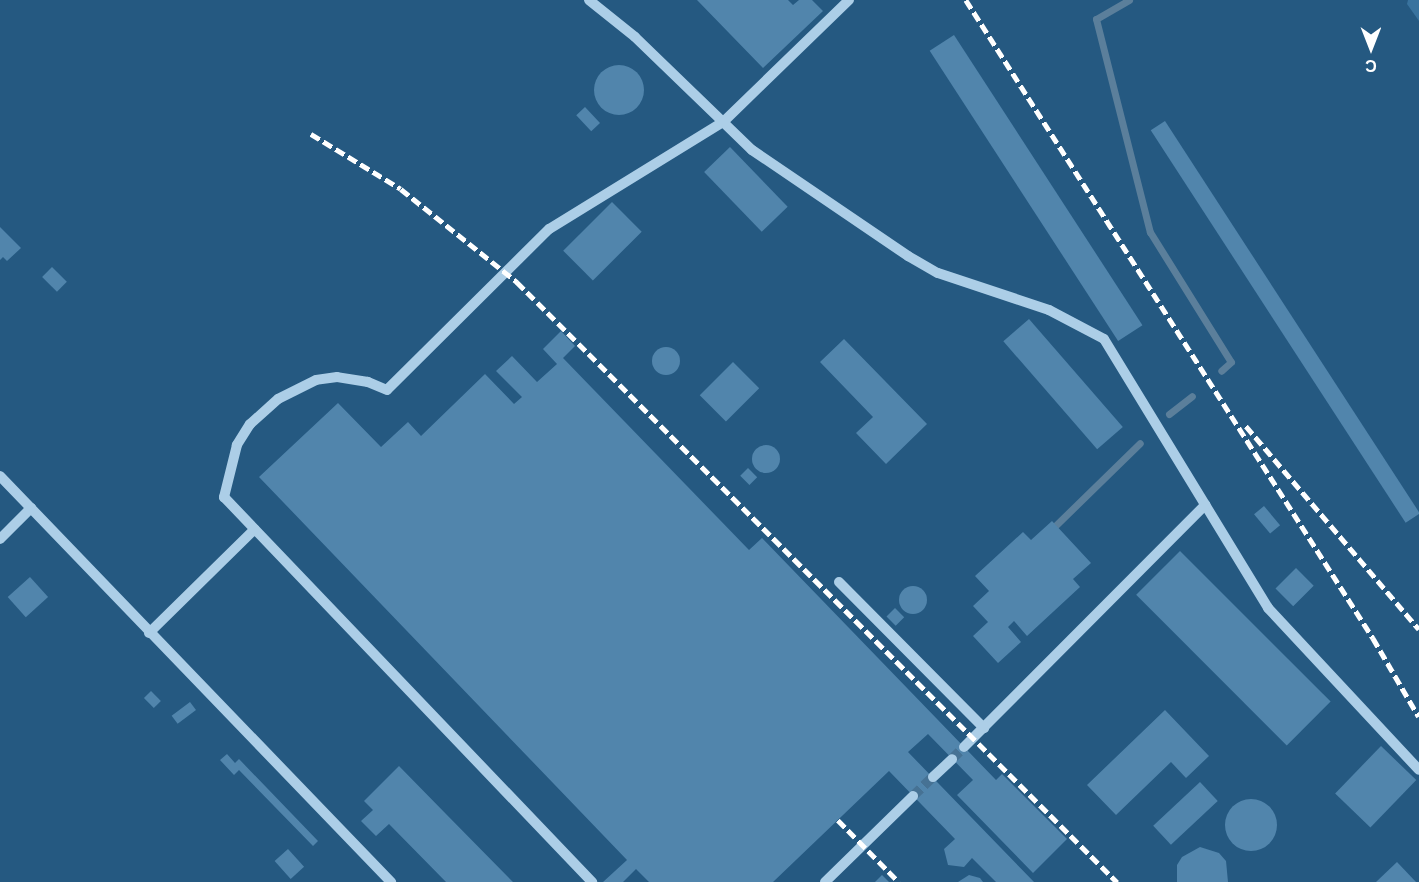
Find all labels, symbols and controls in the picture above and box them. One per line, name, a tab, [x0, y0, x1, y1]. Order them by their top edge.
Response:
north arrow	[1341, 18, 1401, 78]
text: С	[1365, 57, 1377, 76]

